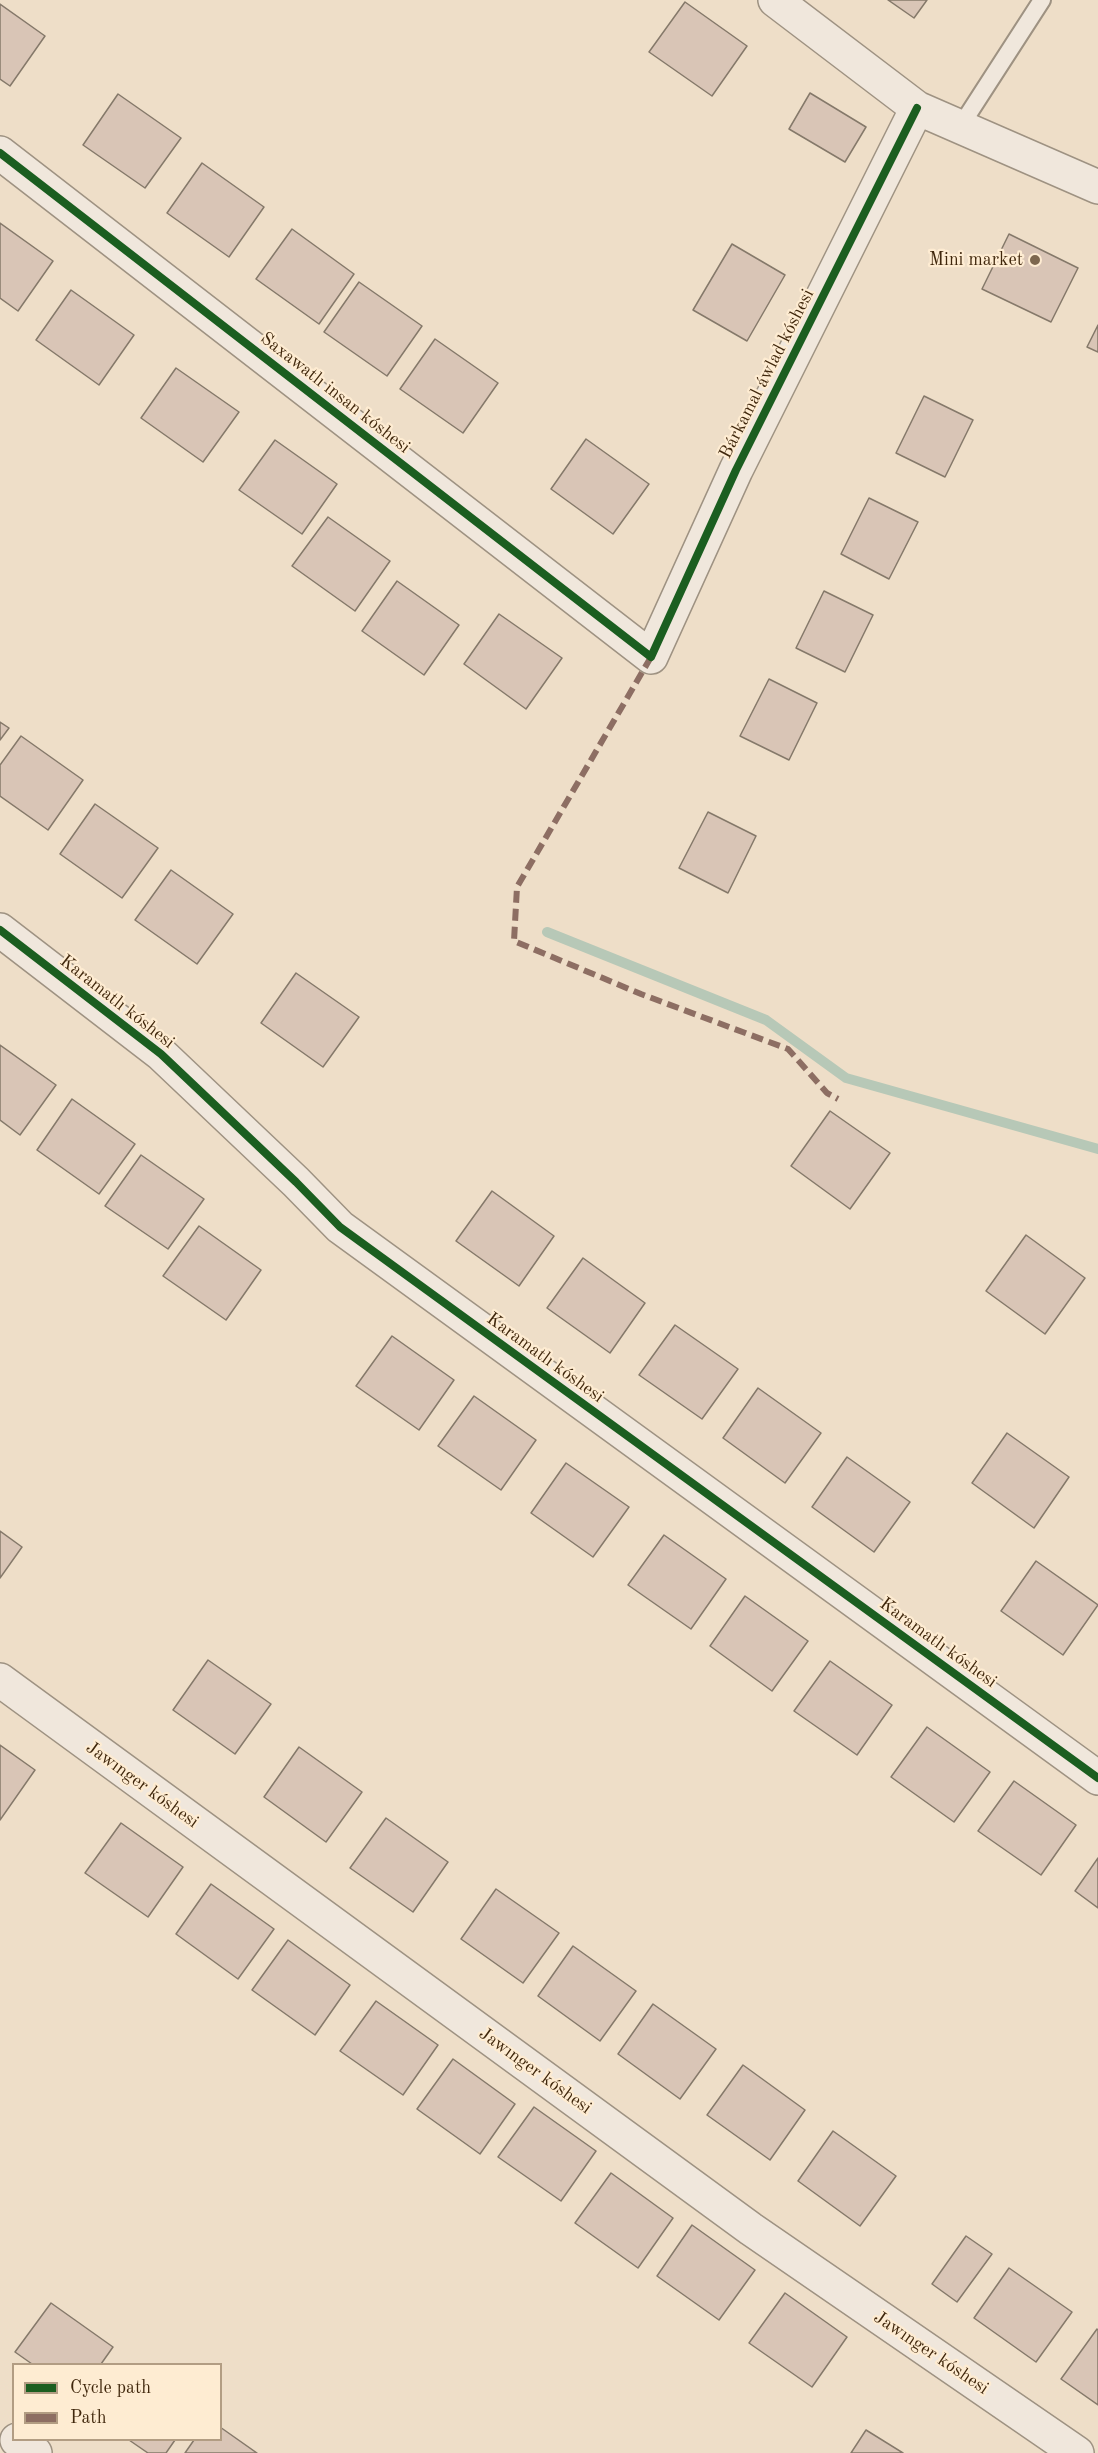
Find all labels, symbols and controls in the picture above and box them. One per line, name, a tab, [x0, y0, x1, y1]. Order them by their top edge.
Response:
place label: Mini market	[929, 249, 1023, 271]
marker: Mini market	[1028, 253, 1042, 267]
street label: Bárkamal áwlad kóshesi	[715, 286, 819, 462]
street label: Saxawatlı insan kóshesi	[256, 328, 414, 458]
street label: Karamatlı kóshesi	[55, 950, 179, 1054]
street label: Karamatlı kóshesi	[482, 1308, 608, 1408]
street label: Karamatlı kóshesi	[875, 1593, 1001, 1693]
street label: Jawınger kóshesi	[81, 1737, 203, 1833]
street label: Jawınger kóshesi	[474, 2023, 596, 2119]
street label: Jawınger kóshesi	[869, 2307, 993, 2399]
legend	[12, 2363, 222, 2441]
text: Cycle path	[70, 2379, 151, 2397]
text: Path	[70, 2409, 106, 2427]

